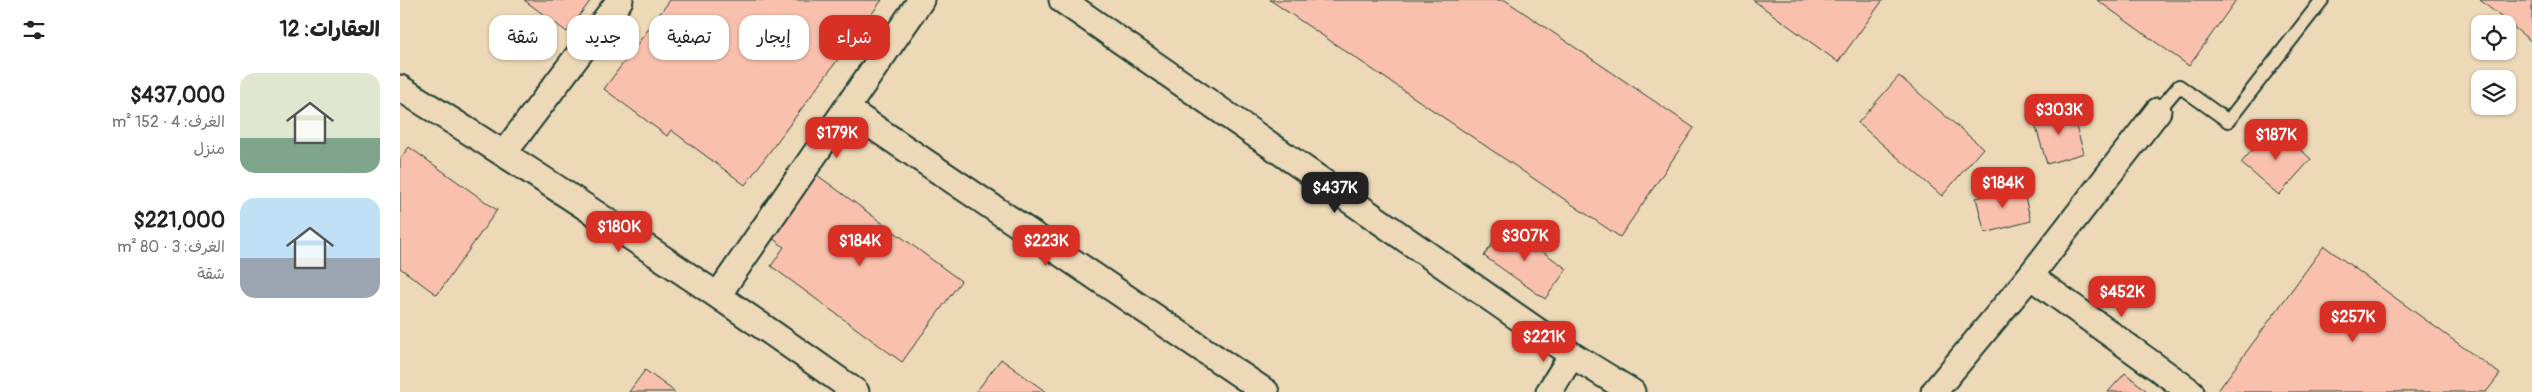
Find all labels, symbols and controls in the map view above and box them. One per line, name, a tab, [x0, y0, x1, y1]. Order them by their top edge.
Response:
chip: شقة	[489, 15, 557, 60]
chip: جديد	[567, 15, 639, 60]
chip: تصفية	[649, 15, 729, 60]
chip: إيجار	[739, 15, 809, 60]
chip: شراء	[819, 15, 890, 60]
map controls	[2471, 15, 2516, 115]
button: locate	[2471, 15, 2516, 60]
icon: filters	[20, 16, 48, 44]
text: العقارات: 12	[280, 16, 380, 43]
button: layers	[2471, 70, 2516, 115]
text: $437,000	[130, 82, 225, 109]
icon: home	[280, 93, 340, 153]
pin: $303K	[2024, 94, 2094, 136]
text: $303K	[2035, 100, 2083, 120]
text: الغرف: 4 · 152 m²	[112, 112, 225, 132]
pin: $179K	[802, 116, 872, 159]
pin: $187K	[2241, 119, 2311, 161]
text: $179K	[816, 123, 858, 143]
text: $187K	[2255, 125, 2297, 145]
text: منزل	[193, 139, 225, 159]
pin: $184K	[1968, 166, 2038, 209]
pin: $437K	[1300, 172, 1370, 214]
text: $184K	[1982, 173, 2024, 193]
text: $437K	[1313, 178, 1358, 198]
text: $221,000	[134, 207, 225, 234]
pin: $180K	[584, 210, 654, 253]
text: $180K	[597, 217, 641, 237]
icon: home	[280, 218, 340, 278]
pin: $307K	[1490, 220, 1560, 262]
pin: $184K	[825, 224, 895, 267]
pin: $223K	[1011, 224, 1081, 267]
text: $307K	[1502, 226, 1548, 246]
text: $184K	[839, 231, 881, 251]
text: $223K	[1024, 231, 1068, 251]
text: الغرف: 3 · 80 m²	[117, 237, 225, 257]
text: شقة	[197, 264, 225, 284]
pin: $452K	[2087, 276, 2157, 318]
text: $452K	[2099, 282, 2145, 302]
pin: $257K	[2318, 300, 2388, 343]
text: $257K	[2331, 307, 2375, 327]
pin: $221K	[1509, 320, 1579, 363]
text: $221K	[1523, 327, 1565, 347]

